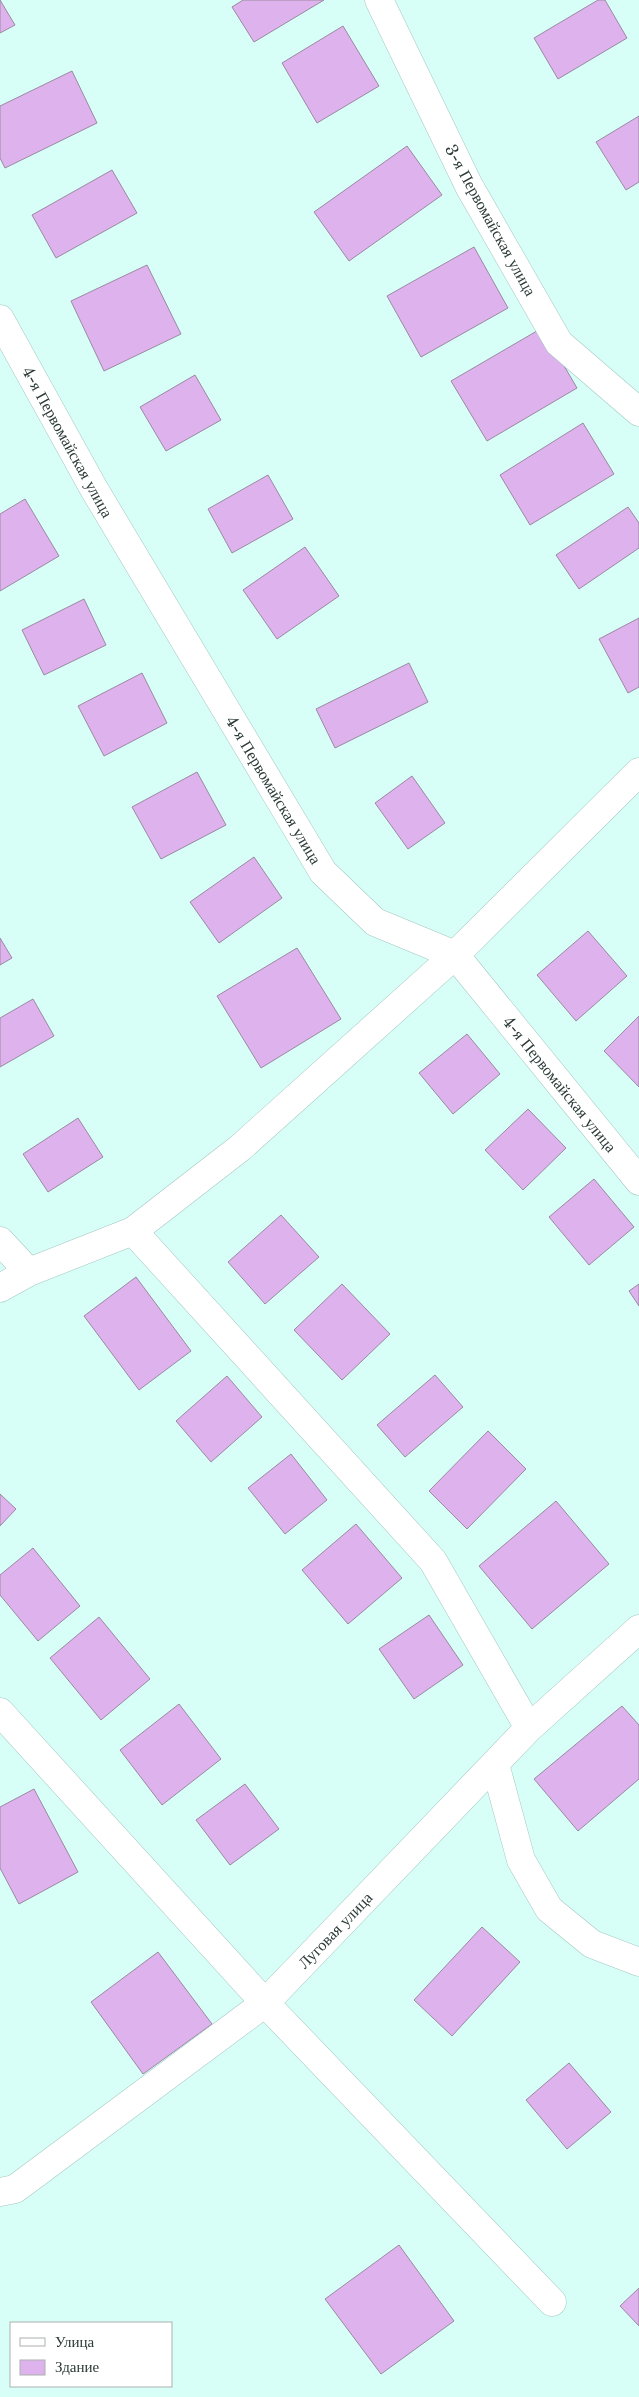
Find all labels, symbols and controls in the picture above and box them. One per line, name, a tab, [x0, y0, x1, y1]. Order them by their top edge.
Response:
street label: 3-я Первомайская улица	[441, 141, 541, 299]
street label: 4-я Первомайская улица	[18, 363, 118, 521]
street label: 4-я Первомайская улица	[222, 712, 326, 868]
street label: 4-я Первомайская улица	[499, 1012, 621, 1156]
street label: Луговая улица	[294, 1888, 376, 1972]
legend	[10, 2322, 172, 2387]
text: Улица	[55, 2332, 94, 2351]
text: Здание	[55, 2357, 99, 2376]

